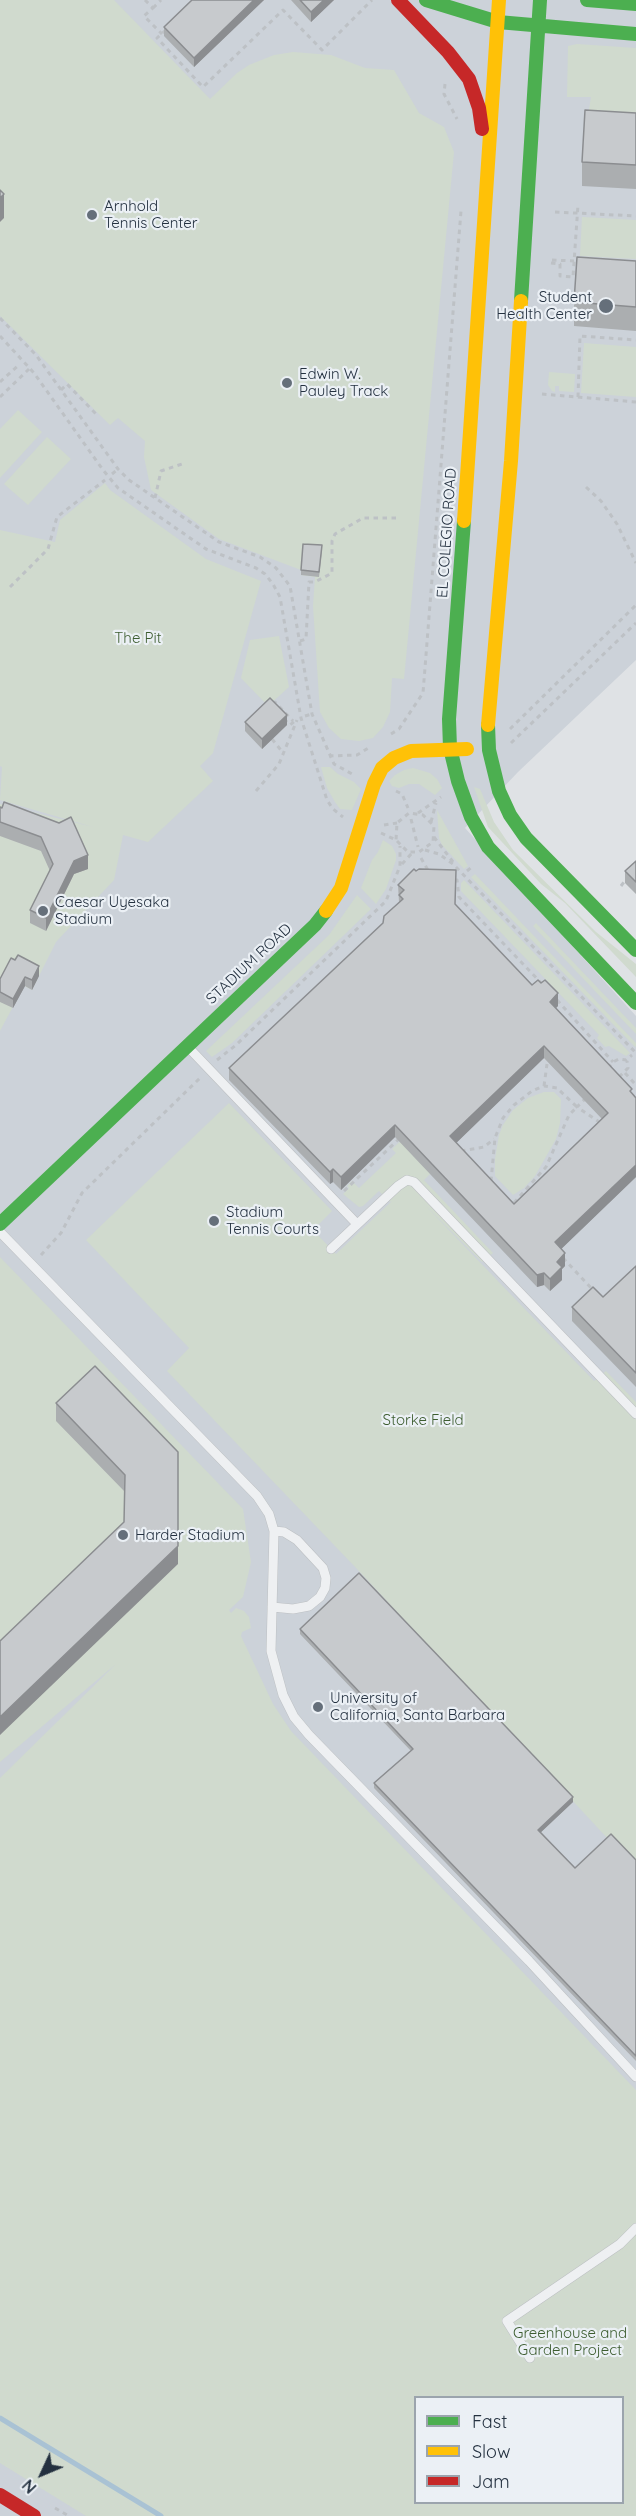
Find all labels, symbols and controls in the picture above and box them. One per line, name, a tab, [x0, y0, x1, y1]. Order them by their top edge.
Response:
place label: Arnhold Tennis Center	[104, 197, 198, 232]
marker: Arnhold Tennis Center	[85, 208, 99, 222]
place label: Student Health Center	[496, 288, 592, 323]
marker: Student Health Center	[597, 297, 615, 315]
place label: Edwin W. Pauley Track	[299, 365, 388, 400]
marker: Edwin W. Pauley Track	[280, 376, 294, 390]
street label: EL COLEGIO ROAD	[433, 468, 461, 598]
park label: The Pit	[114, 629, 162, 647]
place label: Caesar Uyesaka Stadium	[55, 893, 169, 928]
marker: Caesar Uyesaka Stadium	[36, 904, 50, 918]
street label: STADIUM ROAD	[203, 920, 295, 1008]
place label: Stadium Tennis Courts	[226, 1203, 319, 1238]
marker: Stadium Tennis Courts	[207, 1214, 221, 1228]
park label: Storke Field	[382, 1411, 464, 1429]
place label: Harder Stadium	[135, 1526, 245, 1544]
marker: Harder Stadium	[116, 1528, 130, 1542]
place label: University of California, Santa Barbara	[330, 1689, 505, 1724]
marker: University of California, Santa Barbara	[311, 1700, 325, 1714]
park label: Greenhouse and Garden Project	[513, 2324, 627, 2359]
legend	[414, 2396, 624, 2504]
text: Fast	[472, 2410, 507, 2433]
text: Slow	[472, 2440, 510, 2463]
north arrow	[12, 2444, 72, 2504]
text: Jam	[472, 2470, 510, 2493]
text: N	[18, 2475, 40, 2498]

